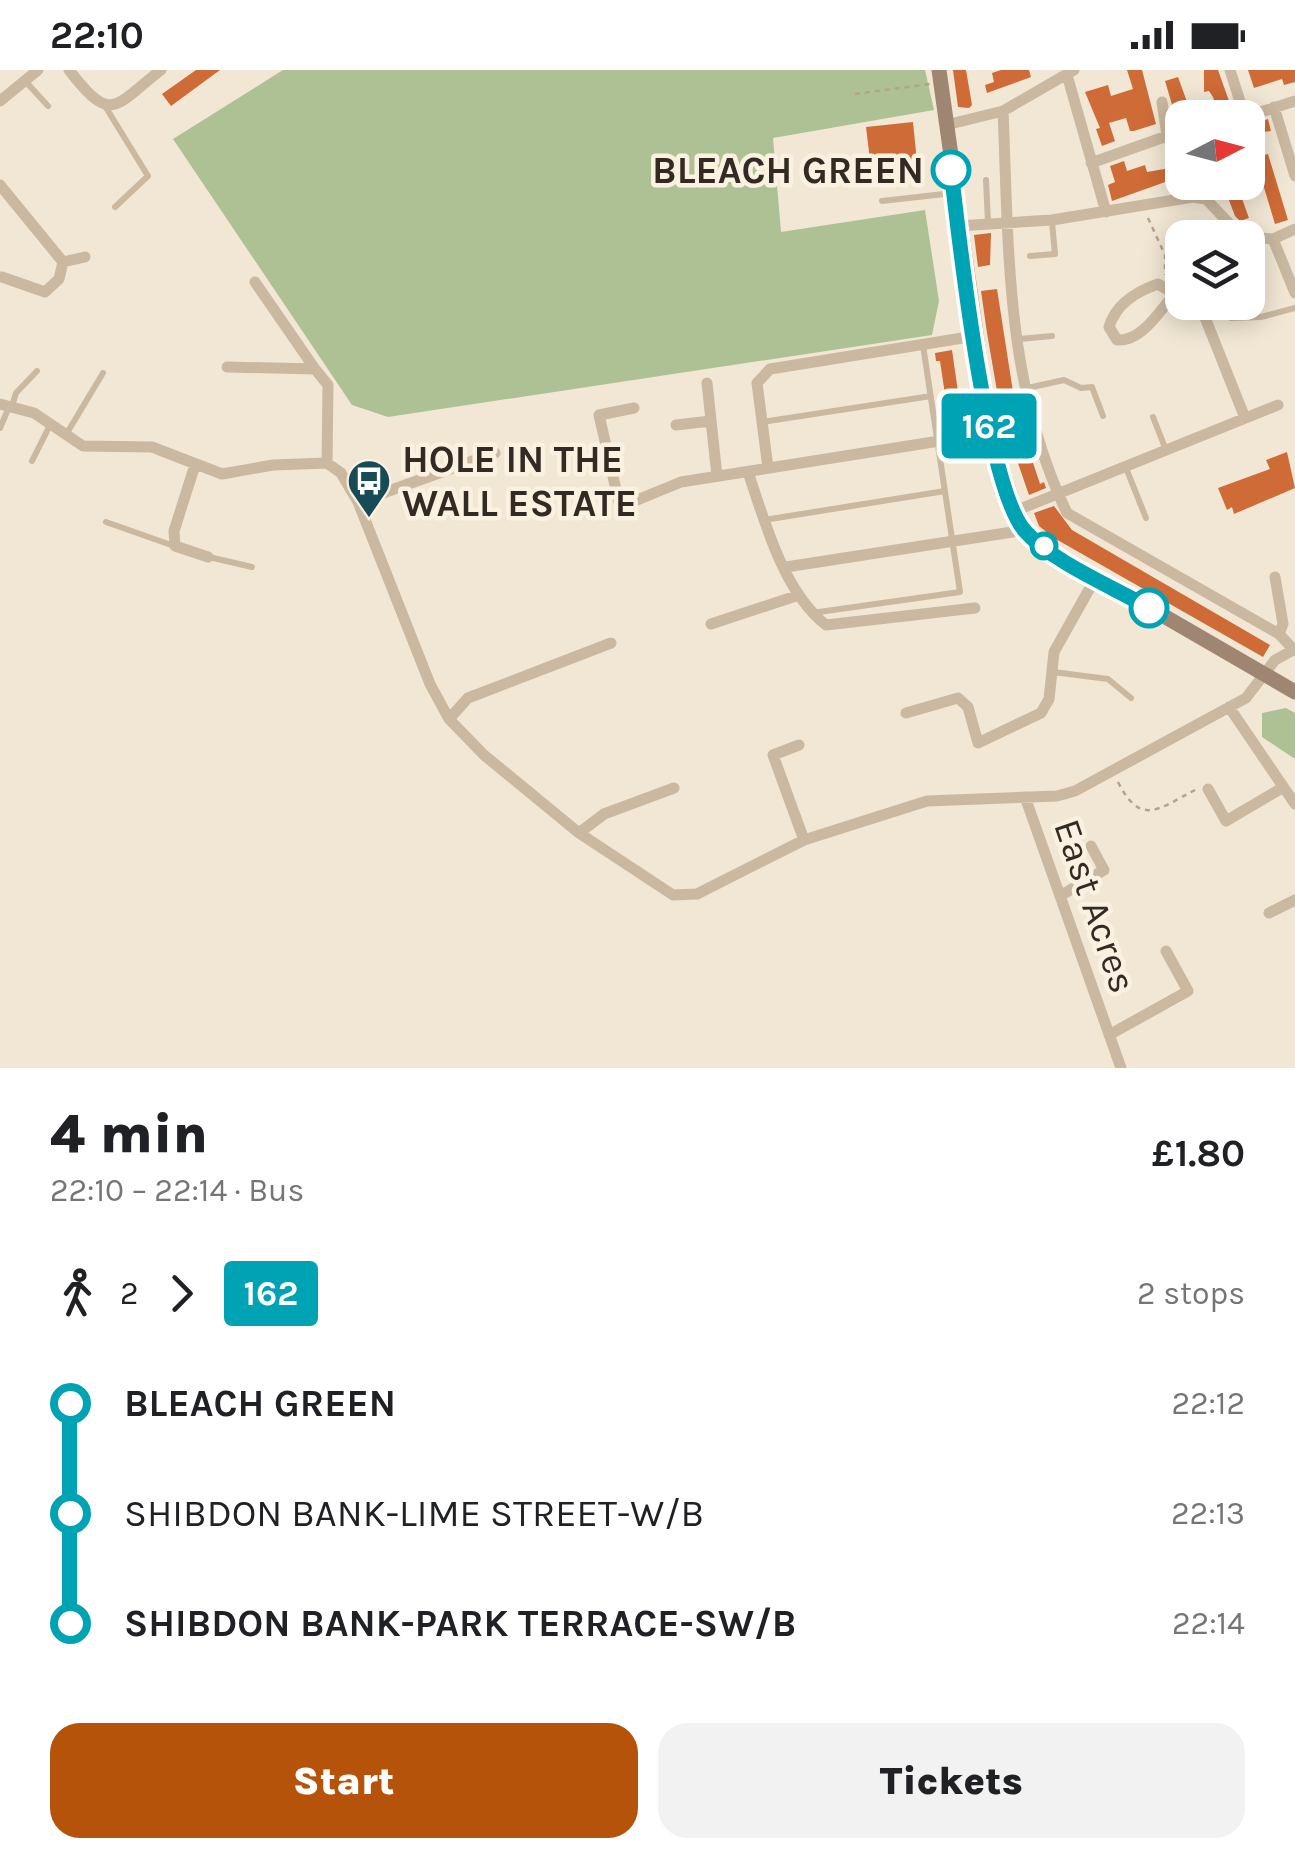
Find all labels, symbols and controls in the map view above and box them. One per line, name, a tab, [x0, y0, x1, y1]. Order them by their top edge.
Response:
text: 22:10	[50, 13, 144, 58]
north arrow	[1165, 100, 1265, 200]
map controls	[1165, 100, 1265, 320]
place label: BLEACH GREEN	[652, 148, 924, 193]
marker: BLEACH GREEN	[932, 151, 970, 189]
button: layers	[1165, 220, 1265, 320]
line badge: 162	[932, 394, 1046, 458]
text: 162	[962, 406, 1016, 447]
place label: HOLE IN THE WALL ESTATE	[402, 437, 637, 526]
bus stop icon: HOLE IN THE WALL ESTATE	[346, 458, 392, 519]
unlabelled marker	[1031, 533, 1057, 559]
unlabelled marker	[1130, 589, 1168, 627]
street label: East Acres	[1044, 813, 1146, 999]
text: 4 min	[50, 1102, 208, 1166]
text: £1.80	[1152, 1131, 1245, 1176]
text: 22:10 – 22:14 · Bus	[50, 1172, 304, 1209]
icon: walk	[50, 1266, 105, 1321]
icon: forward	[154, 1266, 209, 1321]
text: 162	[244, 1273, 298, 1314]
text: 2	[120, 1275, 139, 1312]
text: 2 stops	[1137, 1275, 1245, 1312]
text: BLEACH GREEN	[124, 1381, 396, 1426]
text: 22:12	[1171, 1385, 1245, 1422]
text: SHIBDON BANK-LIME STREET-W/B	[124, 1491, 704, 1536]
text: 22:13	[1171, 1495, 1245, 1532]
text: SHIBDON BANK-PARK TERRACE-SW/B	[124, 1601, 796, 1646]
text: 22:14	[1172, 1605, 1245, 1642]
button: Start	[50, 1723, 638, 1838]
button: Tickets	[658, 1723, 1245, 1838]

